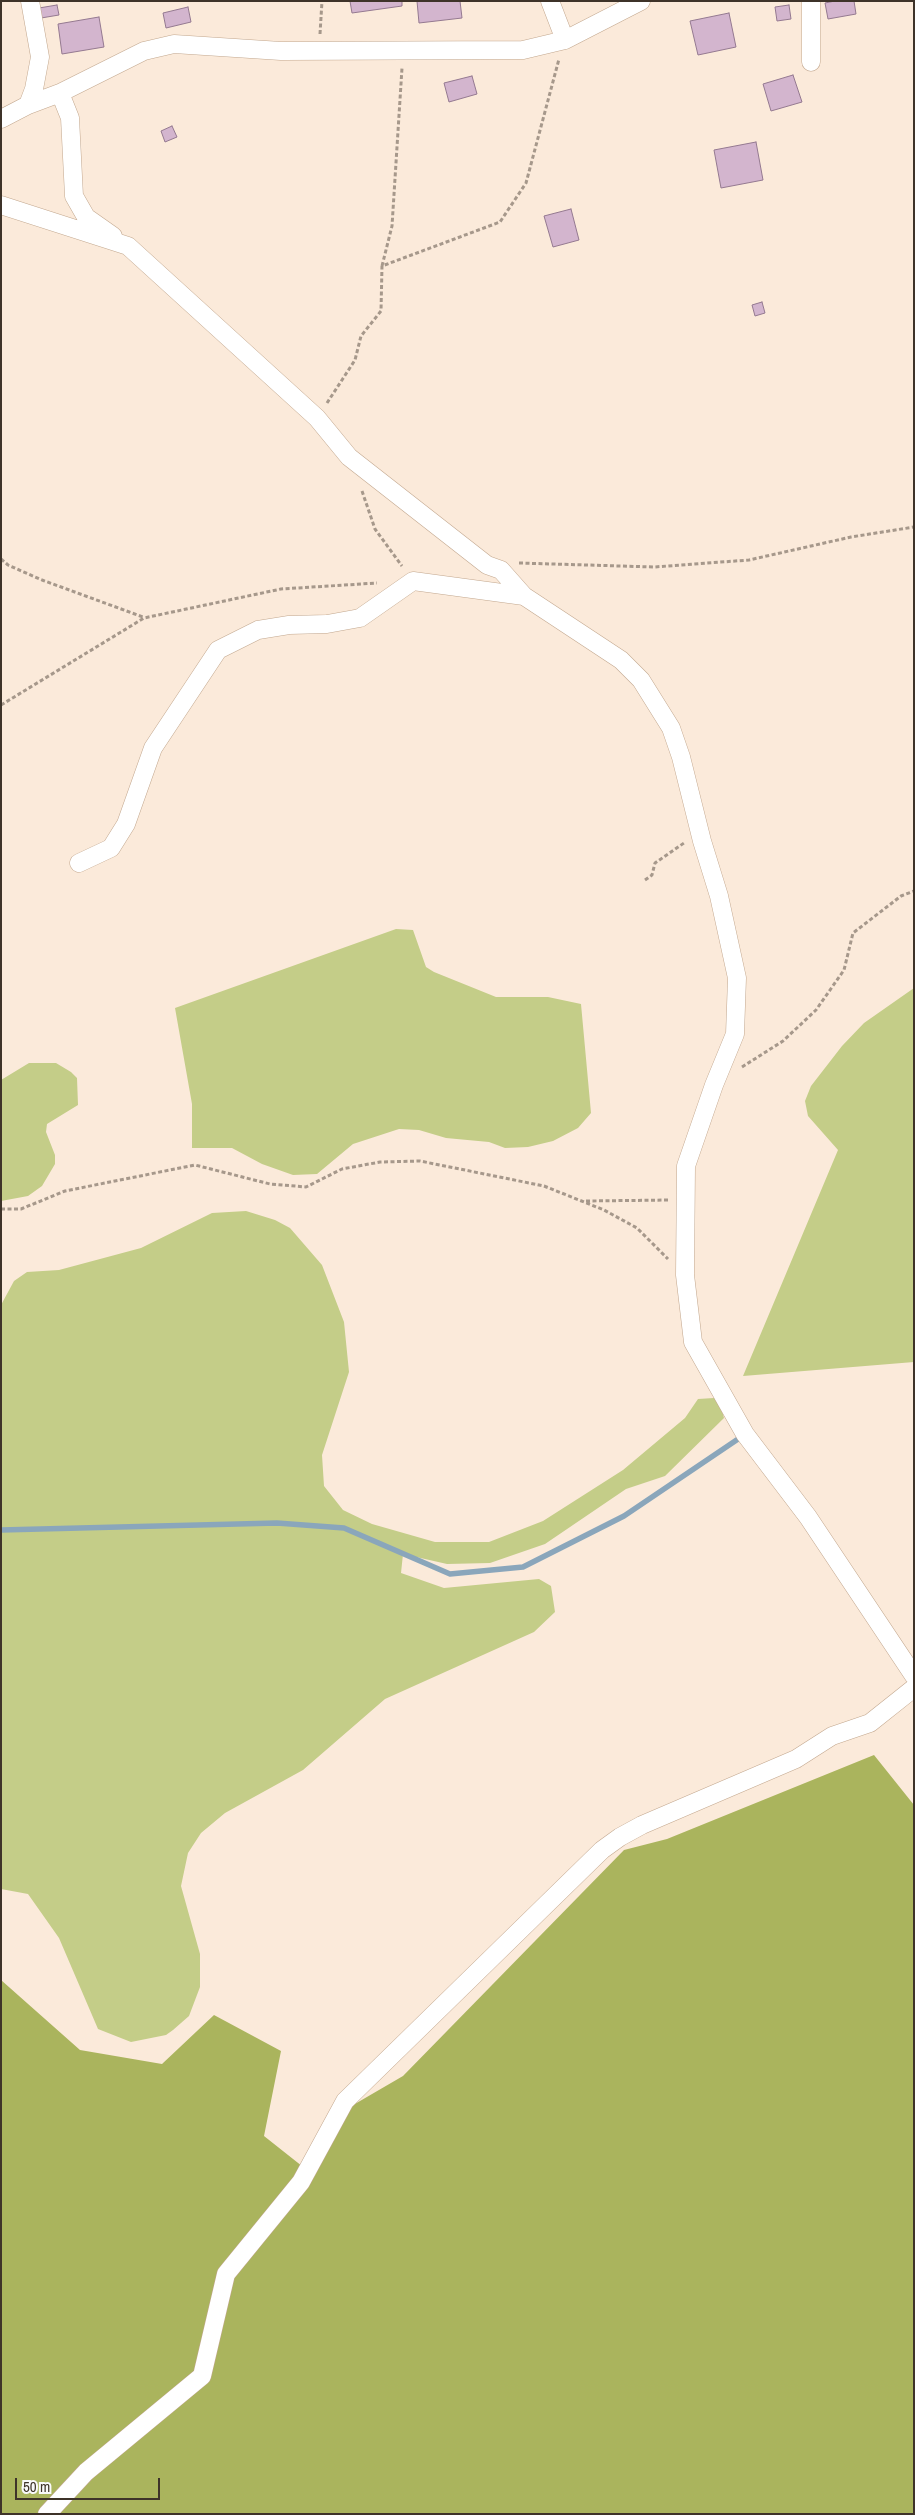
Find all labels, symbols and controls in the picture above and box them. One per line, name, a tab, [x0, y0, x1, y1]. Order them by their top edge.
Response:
scale bar	[18, 2468, 162, 2500]
text: 50 m	[23, 2476, 50, 2497]

